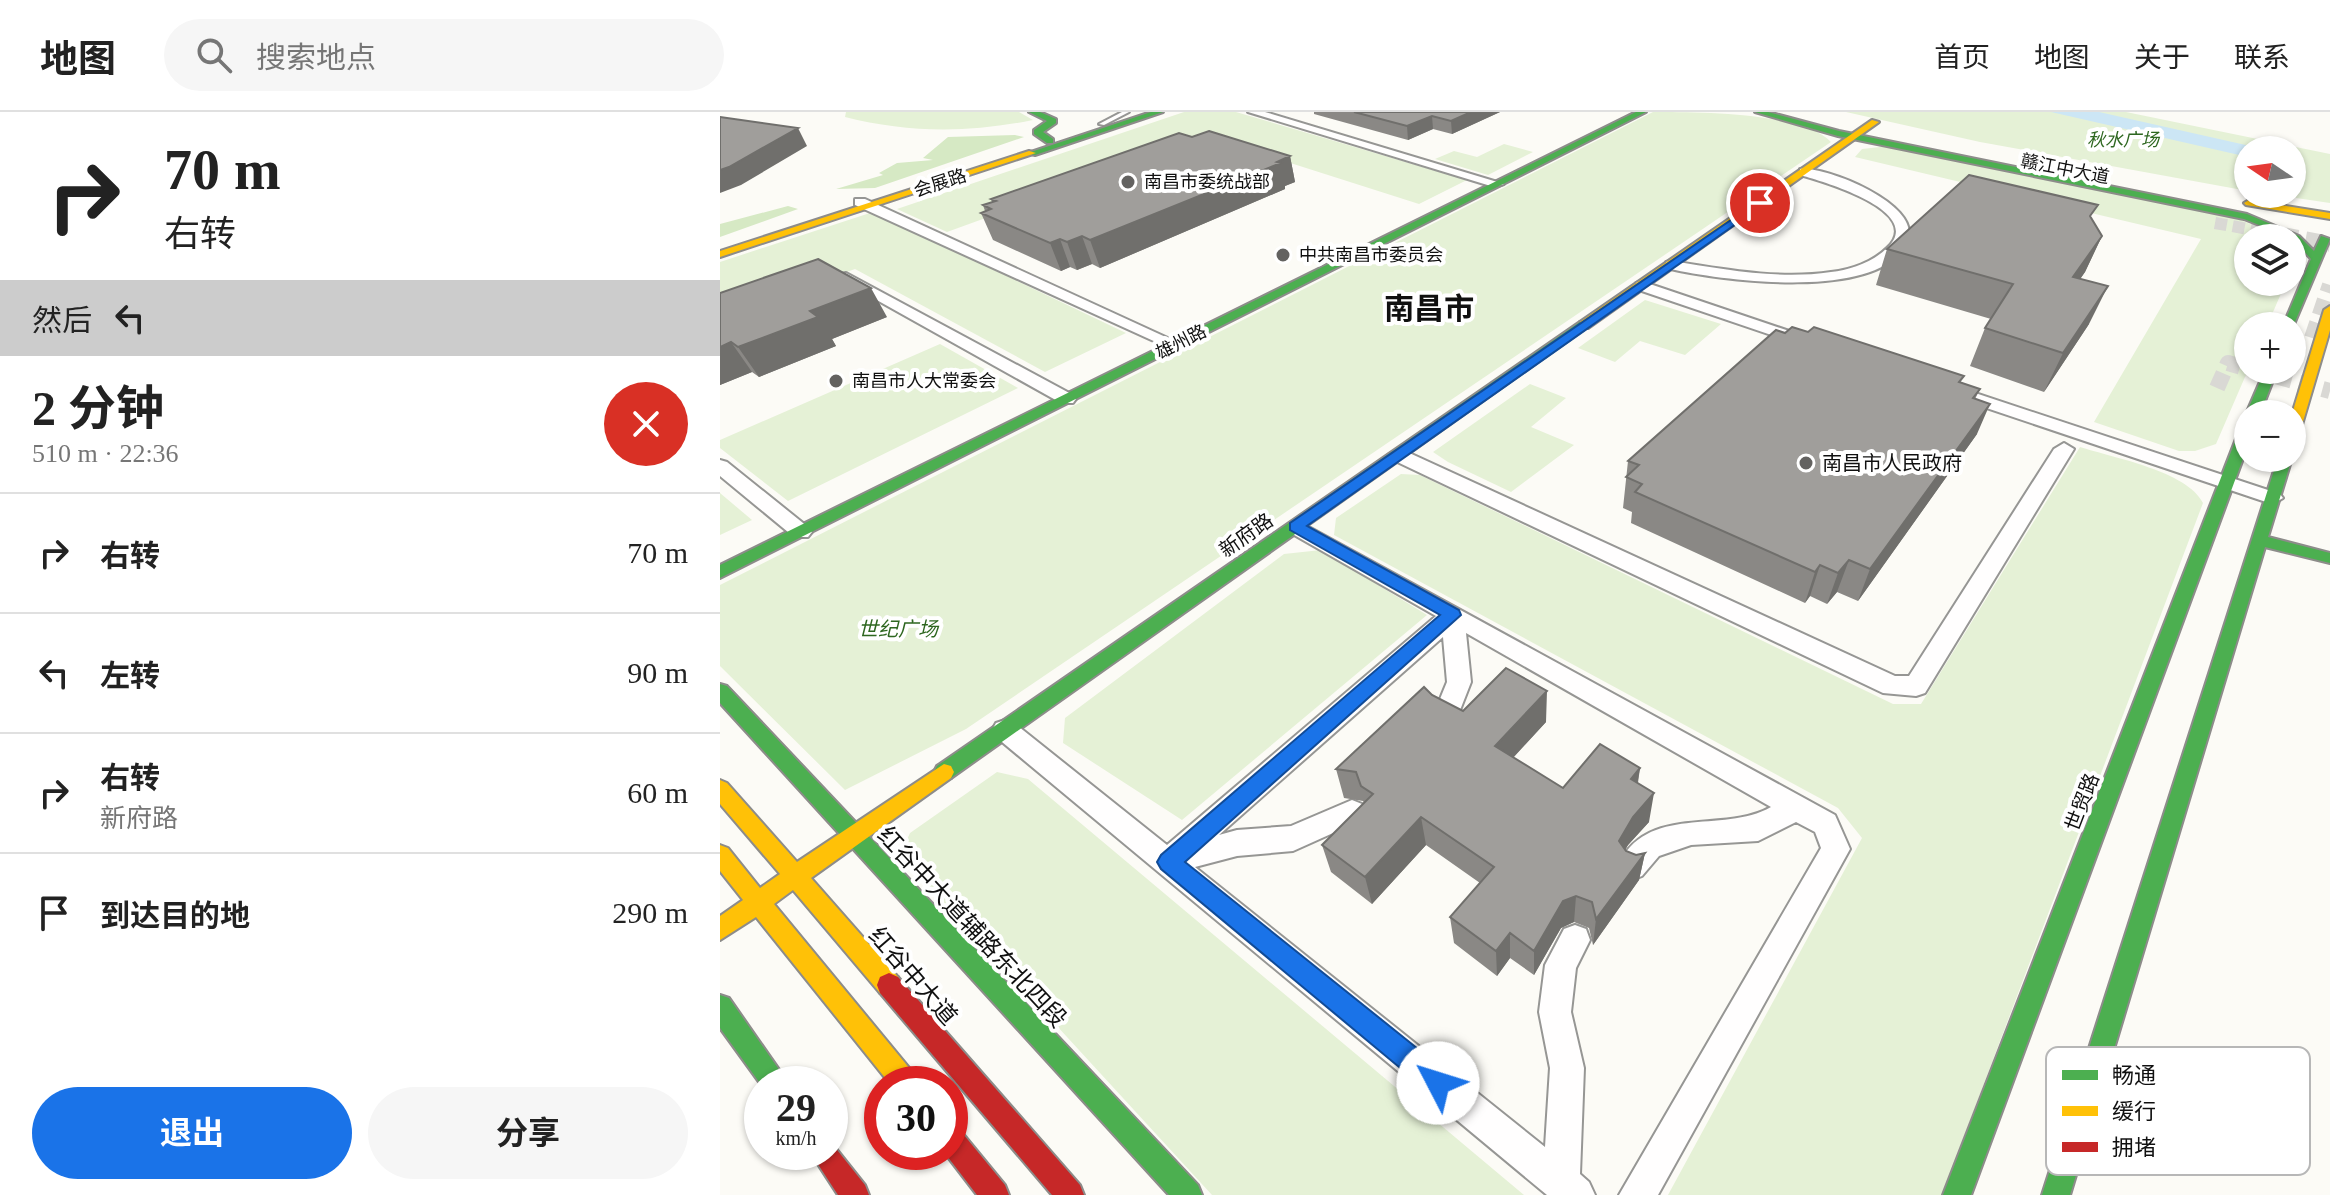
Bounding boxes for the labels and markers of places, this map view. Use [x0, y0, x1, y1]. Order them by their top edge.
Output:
pin [1726, 169, 1794, 237]
place label: 南昌市委统战部 [1144, 172, 1270, 192]
marker: 南昌市委统战部 [1119, 173, 1137, 191]
place label: 中共南昌市委员会 [1299, 245, 1443, 265]
marker: 中共南昌市委员会 [1274, 246, 1292, 264]
place label: 南昌市人大常委会 [852, 371, 996, 391]
marker: 南昌市人大常委会 [827, 372, 845, 390]
place label: 南昌市人民政府 [1822, 452, 1962, 474]
marker: 南昌市人民政府 [1797, 454, 1815, 472]

